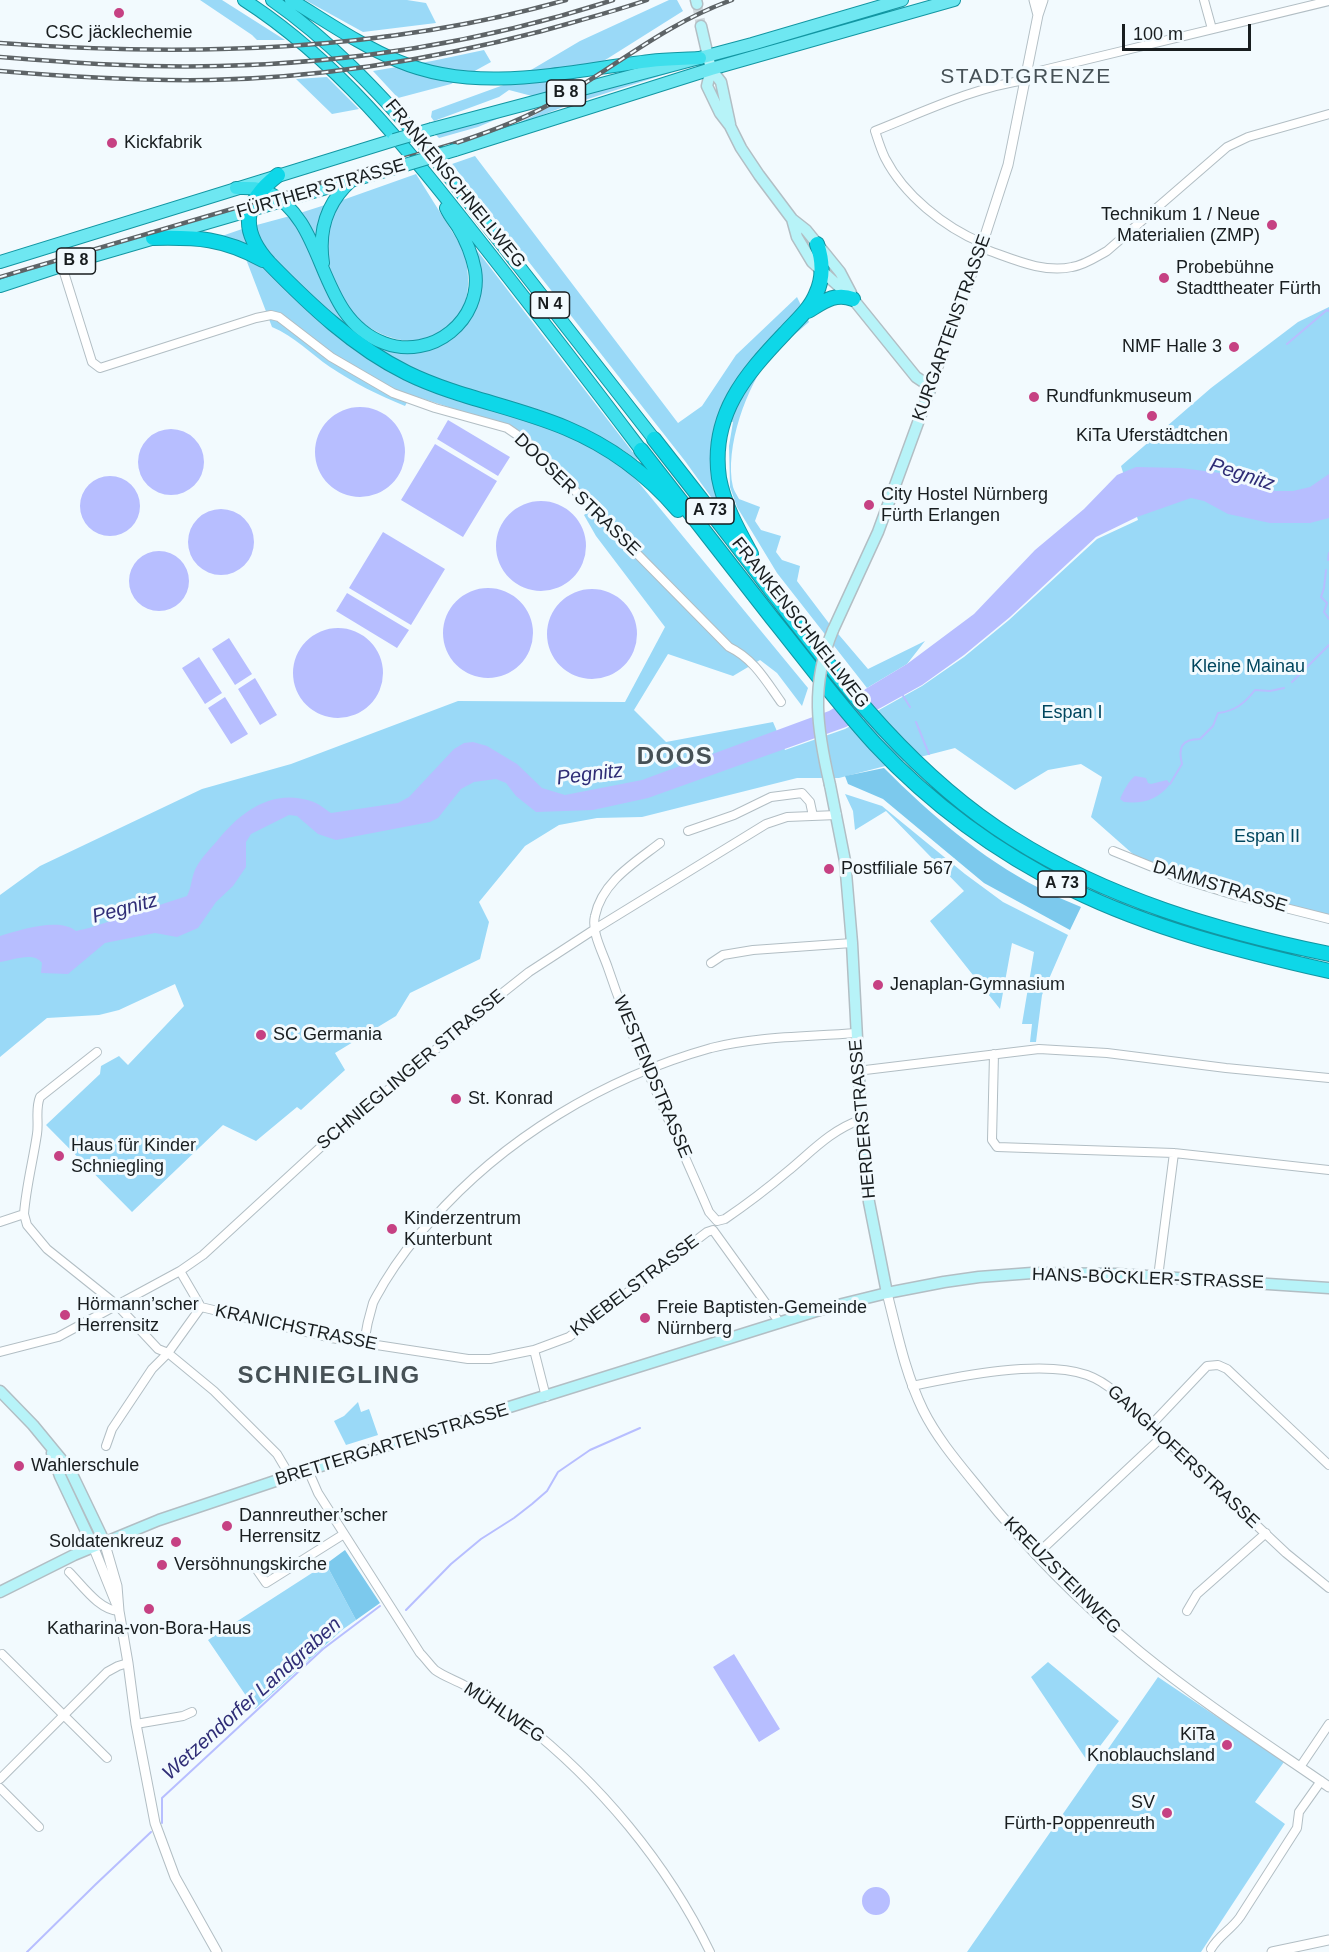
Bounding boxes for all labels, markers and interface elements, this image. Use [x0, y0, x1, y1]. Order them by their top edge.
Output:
marker: CSC jäcklechemie [112, 6, 126, 20]
scale bar [1125, 12, 1254, 50]
place label: CSC jäcklechemie [45, 22, 193, 44]
text: 100 m [1133, 24, 1183, 44]
district label: STADTGRENZE [940, 64, 1112, 90]
road number: B 8 [546, 80, 586, 106]
street label: FRANKENSCHNELLWEG [380, 95, 530, 273]
place label: Kickfabrik [124, 132, 202, 154]
marker: Kickfabrik [105, 136, 119, 150]
street label: FÜRTHER STRASSE [234, 155, 408, 223]
place label: Technikum 1 / Neue Materialien (ZMP) [1101, 204, 1260, 246]
marker: Technikum 1 / Neue Materialien (ZMP) [1265, 218, 1279, 232]
street label: KURGARTENSTRASSE [908, 232, 996, 424]
road number: B 8 [56, 248, 96, 274]
place label: Probebühne Stadttheater Fürth [1176, 257, 1321, 300]
marker: Probebühne Stadttheater Fürth [1157, 271, 1171, 285]
road number: N 4 [530, 292, 570, 318]
place label: NMF Halle 3 [1122, 336, 1222, 358]
marker: NMF Halle 3 [1227, 340, 1241, 354]
place label: Rundfunkmuseum [1046, 386, 1192, 408]
marker: Rundfunkmuseum [1027, 390, 1041, 404]
marker: KiTa Uferstädtchen [1145, 409, 1159, 423]
place label: KiTa Uferstädtchen [1076, 425, 1228, 447]
street label: DOOSER STRASSE [509, 429, 645, 561]
water label: Pegnitz [1207, 453, 1277, 497]
place label: City Hostel Nürnberg Fürth Erlangen [881, 484, 1048, 526]
road number: A 73 [686, 498, 734, 524]
marker: City Hostel Nürnberg Fürth Erlangen [862, 498, 876, 512]
street label: FRANKENSCHNELLWEG [727, 533, 873, 713]
park label: Kleine Mainau [1191, 656, 1305, 678]
park label: Espan I [1041, 702, 1103, 724]
district label: DOOS [637, 743, 713, 771]
water label: Pegnitz [555, 759, 625, 791]
park label: Espan II [1234, 826, 1300, 848]
street label: DAMMSTRASSE [1150, 856, 1290, 918]
place label: Postfiliale 567 [841, 858, 953, 880]
marker: Postfiliale 567 [822, 862, 836, 876]
road number: A 73 [1038, 871, 1086, 897]
water label: Pegnitz [90, 889, 160, 929]
place label: Jenaplan-Gymnasium [890, 974, 1065, 996]
marker: Jenaplan-Gymnasium [871, 978, 885, 992]
street label: SCHNIEGLINGER STRASSE [313, 985, 509, 1155]
street label: WESTENDSTRASSE [608, 993, 696, 1161]
place label: SC Germania [273, 1024, 382, 1046]
marker: SC Germania [254, 1028, 268, 1042]
street label: HERDERSTRASSE [845, 1038, 881, 1200]
place label: St. Konrad [468, 1088, 553, 1110]
marker: St. Konrad [449, 1092, 463, 1106]
place label: Haus für Kinder Schniegling [71, 1135, 196, 1178]
marker: Haus für Kinder Schniegling [52, 1149, 66, 1163]
place label: Kinderzentrum Kunterbunt [404, 1208, 521, 1250]
marker: Kinderzentrum Kunterbunt [385, 1222, 399, 1236]
street label: KNEBELSTRASSE [567, 1231, 703, 1341]
street label: HANS-BÖCKLER-STRASSE [1032, 1264, 1264, 1294]
place label: Hörmann’scher Herrensitz [77, 1294, 199, 1336]
place label: Freie Baptisten-Gemeinde Nürnberg [657, 1297, 867, 1340]
street label: KRANICHSTRASSE [213, 1300, 379, 1356]
marker: Hörmann’scher Herrensitz [58, 1308, 72, 1322]
marker: Freie Baptisten-Gemeinde Nürnberg [638, 1311, 652, 1325]
district label: SCHNIEGLING [237, 1362, 421, 1390]
street label: GANGHOFERSTRASSE [1102, 1381, 1264, 1533]
street label: BRETTERGARTENSTRASSE [273, 1399, 511, 1491]
place label: Wahlerschule [31, 1455, 139, 1477]
marker: Wahlerschule [12, 1459, 26, 1473]
place label: Dannreuther’scher Herrensitz [239, 1505, 387, 1547]
street label: KREUZSTEINWEG [999, 1513, 1125, 1639]
marker: Dannreuther’scher Herrensitz [220, 1519, 234, 1533]
place label: Soldatenkreuz [49, 1531, 164, 1553]
marker: Soldatenkreuz [169, 1535, 183, 1549]
place label: Versöhnungskirche [174, 1554, 327, 1576]
marker: Versöhnungskirche [155, 1558, 169, 1572]
marker: Katharina-von-Bora-Haus [142, 1602, 156, 1616]
water label: Wetzendorfer Landgraben [158, 1612, 346, 1786]
place label: Katharina-von-Bora-Haus [47, 1618, 251, 1640]
street label: MÜHLWEG [460, 1678, 548, 1748]
place label: KiTa Knoblauchsland [1087, 1724, 1215, 1766]
marker: KiTa Knoblauchsland [1220, 1738, 1234, 1752]
place label: SV Fürth-Poppenreuth [1004, 1792, 1155, 1834]
marker: SV Fürth-Poppenreuth [1160, 1806, 1174, 1820]

